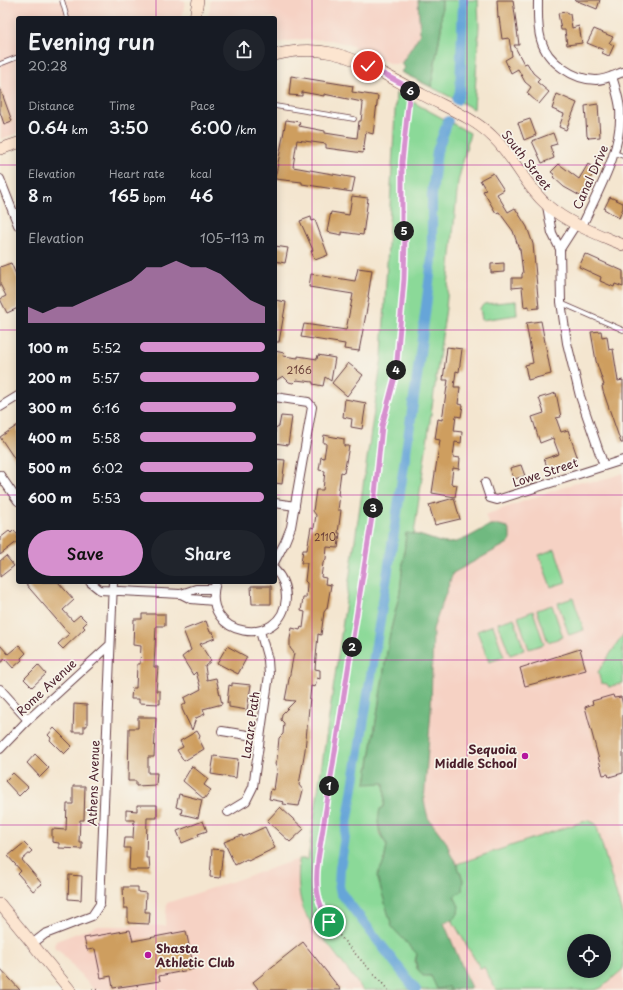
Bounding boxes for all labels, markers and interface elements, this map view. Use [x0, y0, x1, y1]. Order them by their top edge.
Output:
text: Evening run [28, 24, 155, 57]
button: share [223, 29, 265, 71]
pin [351, 49, 385, 83]
icon: check [357, 55, 379, 77]
text: 20:28 [28, 56, 68, 75]
pin: 6 [400, 81, 420, 101]
text: 6 [406, 82, 414, 99]
text: Distance [28, 97, 74, 114]
text: Time [109, 97, 135, 114]
text: Pace [190, 97, 215, 114]
text: 0.64 [28, 114, 68, 140]
text: 3:50 [109, 114, 148, 140]
text: 6:00 [190, 114, 232, 140]
text: km [68, 121, 88, 138]
text: /km [232, 121, 257, 138]
street label: South Street [498, 126, 556, 194]
street label: Canal Drive [568, 142, 612, 212]
text: Elevation [28, 165, 75, 182]
text: Heart rate [109, 165, 165, 182]
text: kcal [190, 165, 212, 182]
text: 8 [28, 182, 39, 208]
text: 165 [109, 182, 140, 208]
text: 46 [190, 182, 214, 208]
text: m [39, 189, 52, 206]
text: bpm [140, 189, 166, 206]
pin: 5 [394, 221, 414, 241]
text: 5 [400, 222, 408, 239]
text: Elevation [28, 228, 84, 247]
text: 105–113 m [200, 228, 265, 247]
text: 100 m [28, 338, 69, 357]
text: 5:52 [92, 338, 121, 357]
pin: 4 [386, 360, 406, 380]
text: 4 [392, 361, 400, 378]
house number: 2166 [286, 362, 312, 377]
text: 200 m [28, 368, 72, 387]
text: 5:57 [92, 368, 120, 387]
text: 300 m [28, 398, 72, 417]
text: 6:16 [92, 398, 120, 417]
text: 400 m [28, 428, 72, 447]
text: 5:58 [92, 428, 121, 447]
street label: Lowe Street [510, 453, 580, 491]
text: 500 m [28, 458, 71, 477]
text: 6:02 [92, 458, 123, 477]
text: 600 m [28, 488, 72, 507]
text: 5:53 [92, 488, 121, 507]
pin: 3 [363, 498, 383, 518]
text: 3 [369, 499, 377, 516]
house number: 2110 [314, 529, 336, 544]
button: Save [28, 530, 143, 576]
button: Share [151, 530, 265, 576]
pin: 2 [342, 637, 362, 657]
text: 2 [348, 638, 356, 655]
street label: Rome Avenue [12, 654, 80, 720]
street label: Lazare Path [236, 690, 264, 760]
street label: Athens Avenue [83, 739, 104, 826]
place label: Sequoia Middle School [435, 740, 518, 772]
marker: Sequoia Middle School [520, 751, 530, 761]
pin: 1 [319, 776, 339, 796]
text: 1 [326, 777, 332, 794]
pin [312, 905, 346, 939]
icon: arrive [318, 911, 340, 933]
map controls [567, 934, 611, 978]
button: locate [567, 934, 611, 978]
place label: Shasta Athletic Club [155, 939, 235, 971]
marker: Shasta Athletic Club [143, 950, 153, 960]

